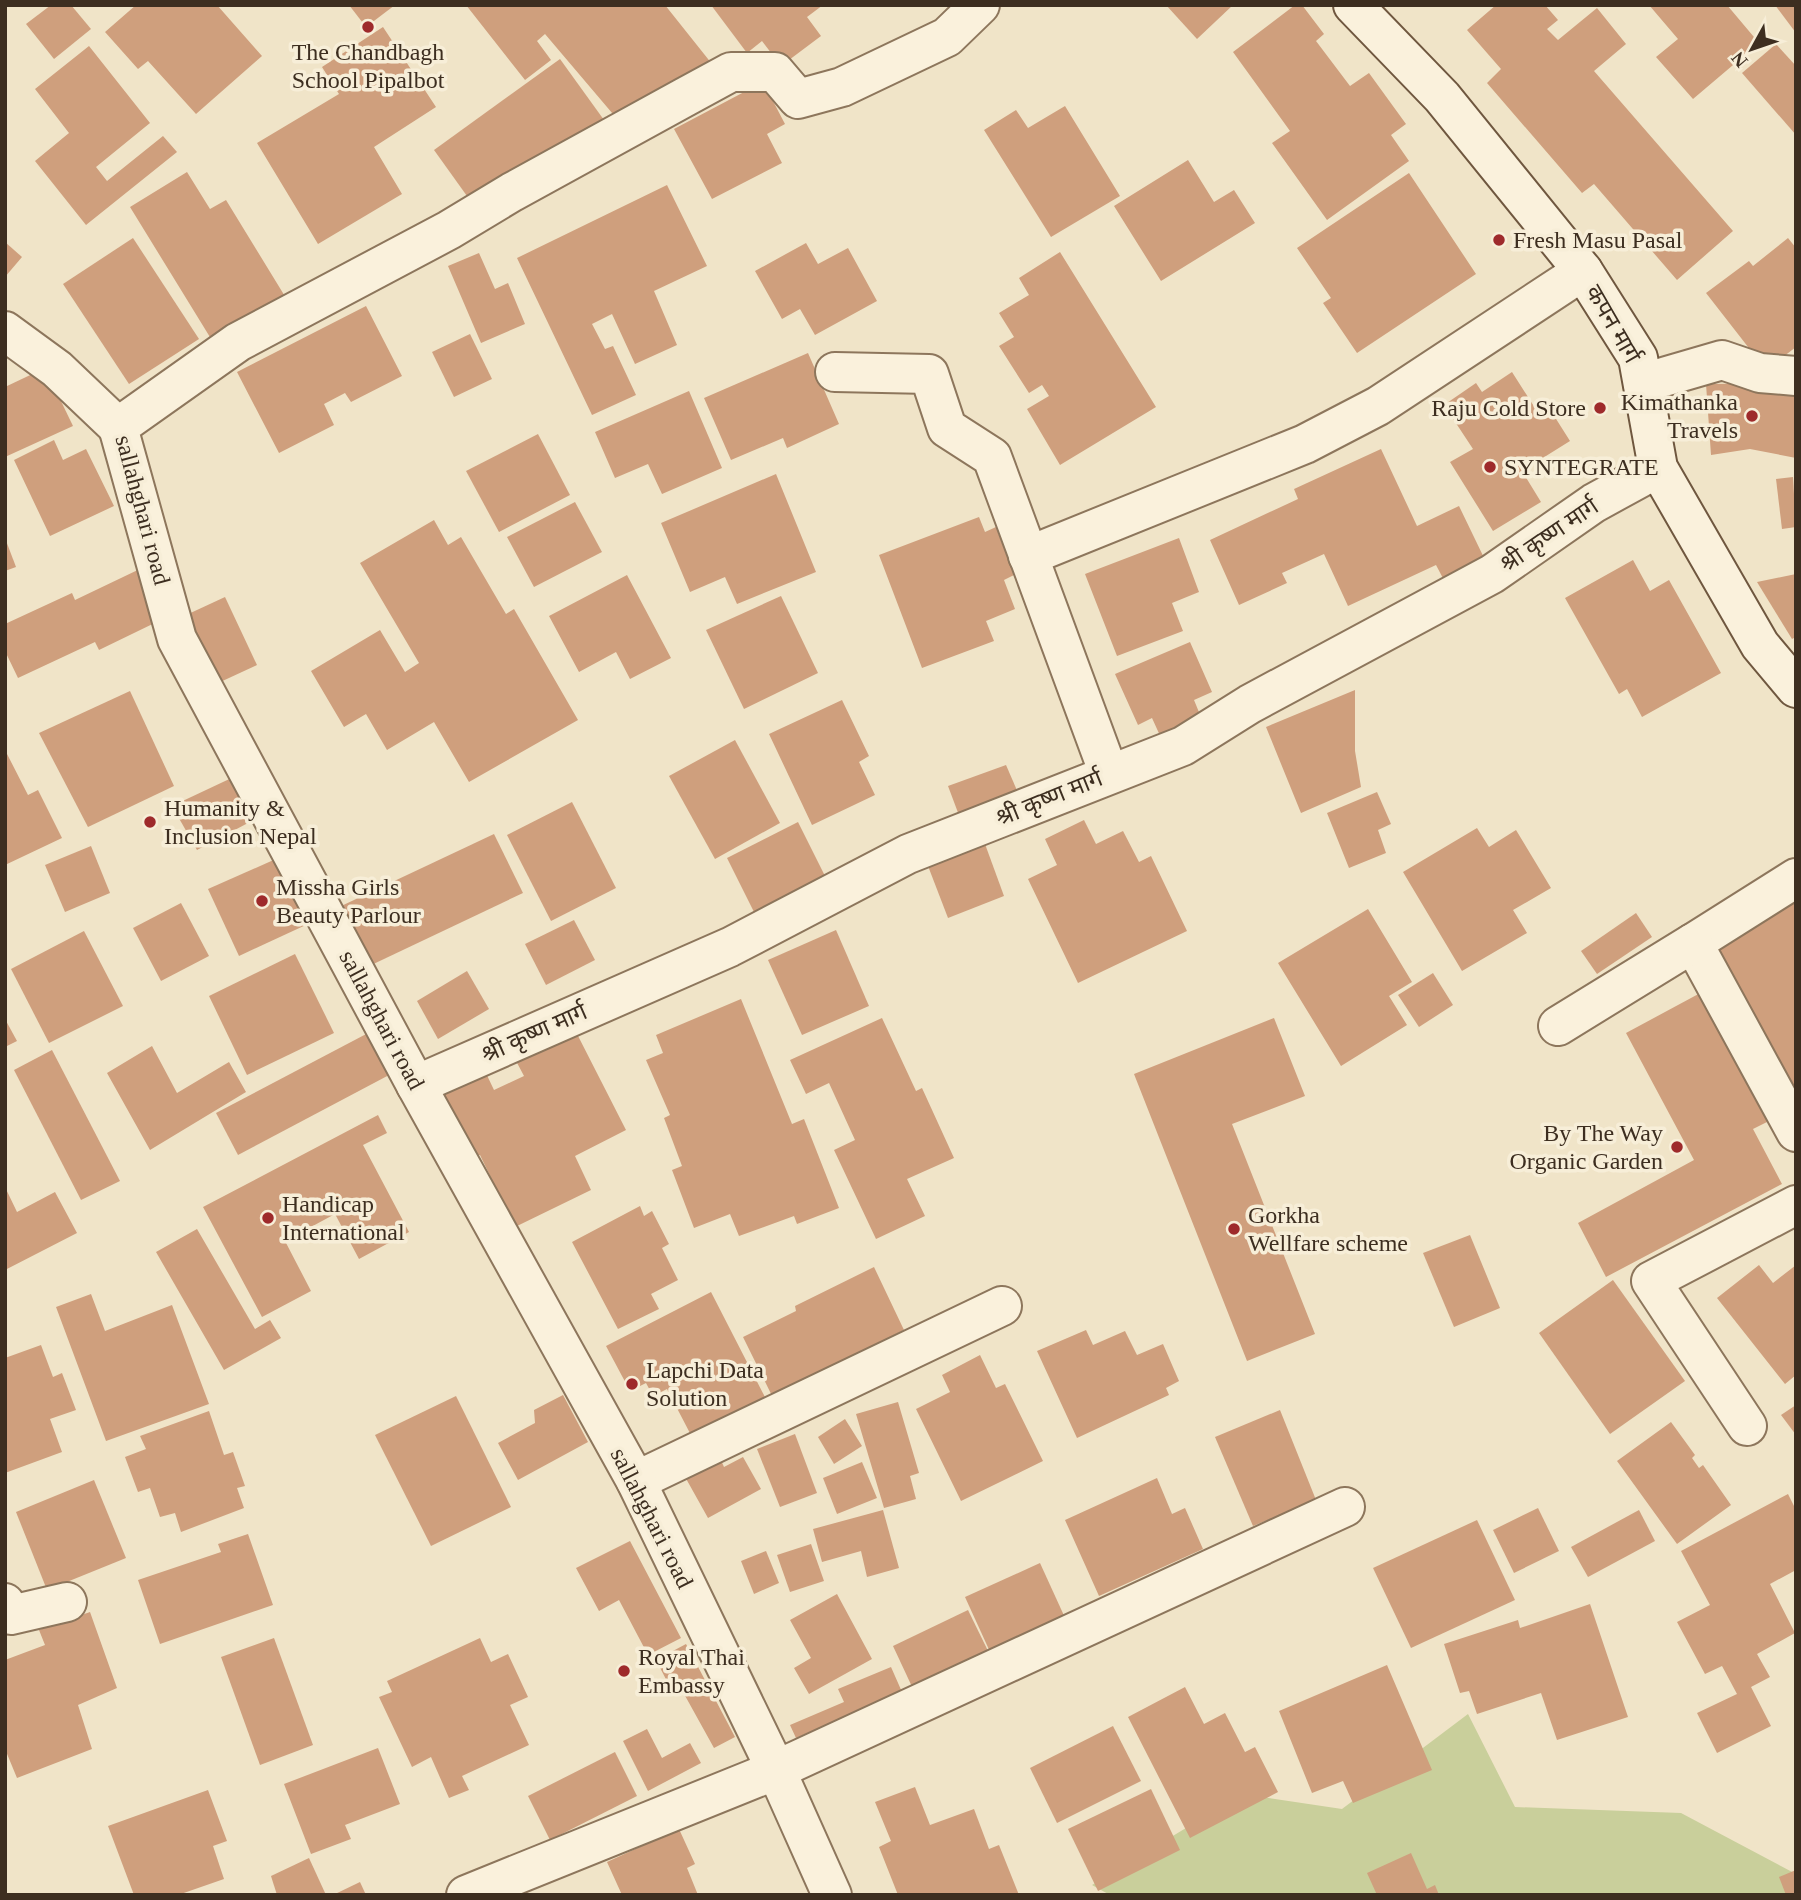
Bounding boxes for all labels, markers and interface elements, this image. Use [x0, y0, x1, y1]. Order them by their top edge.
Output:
north arrow [1717, 14, 1787, 84]
marker: The Chandbagh School Pipalbot [360, 19, 376, 35]
place label: The Chandbagh School Pipalbot [292, 39, 445, 93]
text: N [1727, 47, 1752, 72]
place label: Fresh Masu Pasal [1513, 227, 1683, 253]
marker: Fresh Masu Pasal [1491, 232, 1507, 248]
street label: कपन मार्ग [1580, 280, 1647, 368]
place label: Kimathanka Travels [1621, 389, 1738, 443]
place label: Raju Cold Store [1431, 395, 1586, 421]
marker: Raju Cold Store [1592, 400, 1608, 416]
marker: Kimathanka Travels [1744, 408, 1760, 424]
street label: sallahghari road [111, 432, 175, 588]
place label: SYNTEGRATE [1504, 454, 1659, 480]
marker: SYNTEGRATE [1482, 459, 1498, 475]
street label: श्री कृष्ण मार्ग [1494, 491, 1605, 579]
street label: श्री कृष्ण मार्ग [991, 764, 1108, 833]
place label: Humanity & Inclusion Nepal [164, 795, 317, 849]
marker: Humanity & Inclusion Nepal [142, 814, 158, 830]
place label: Missha Girls Beauty Parlour [276, 874, 421, 928]
marker: Missha Girls Beauty Parlour [254, 893, 270, 909]
street label: sallahghari road [334, 946, 430, 1094]
street label: श्री कृष्ण मार्ग [477, 997, 593, 1070]
place label: By The Way Organic Garden [1510, 1120, 1663, 1174]
marker: By The Way Organic Garden [1669, 1139, 1685, 1155]
place label: Handicap International [282, 1191, 405, 1245]
place label: Gorkha Wellfare scheme [1248, 1202, 1408, 1256]
marker: Handicap International [260, 1210, 276, 1226]
marker: Gorkha Wellfare scheme [1226, 1221, 1242, 1237]
place label: Lapchi Data Solution [646, 1357, 764, 1411]
marker: Lapchi Data Solution [624, 1376, 640, 1392]
street label: sallahghari road [605, 1444, 699, 1592]
place label: Royal Thai Embassy [638, 1644, 745, 1698]
marker: Royal Thai Embassy [616, 1663, 632, 1679]

